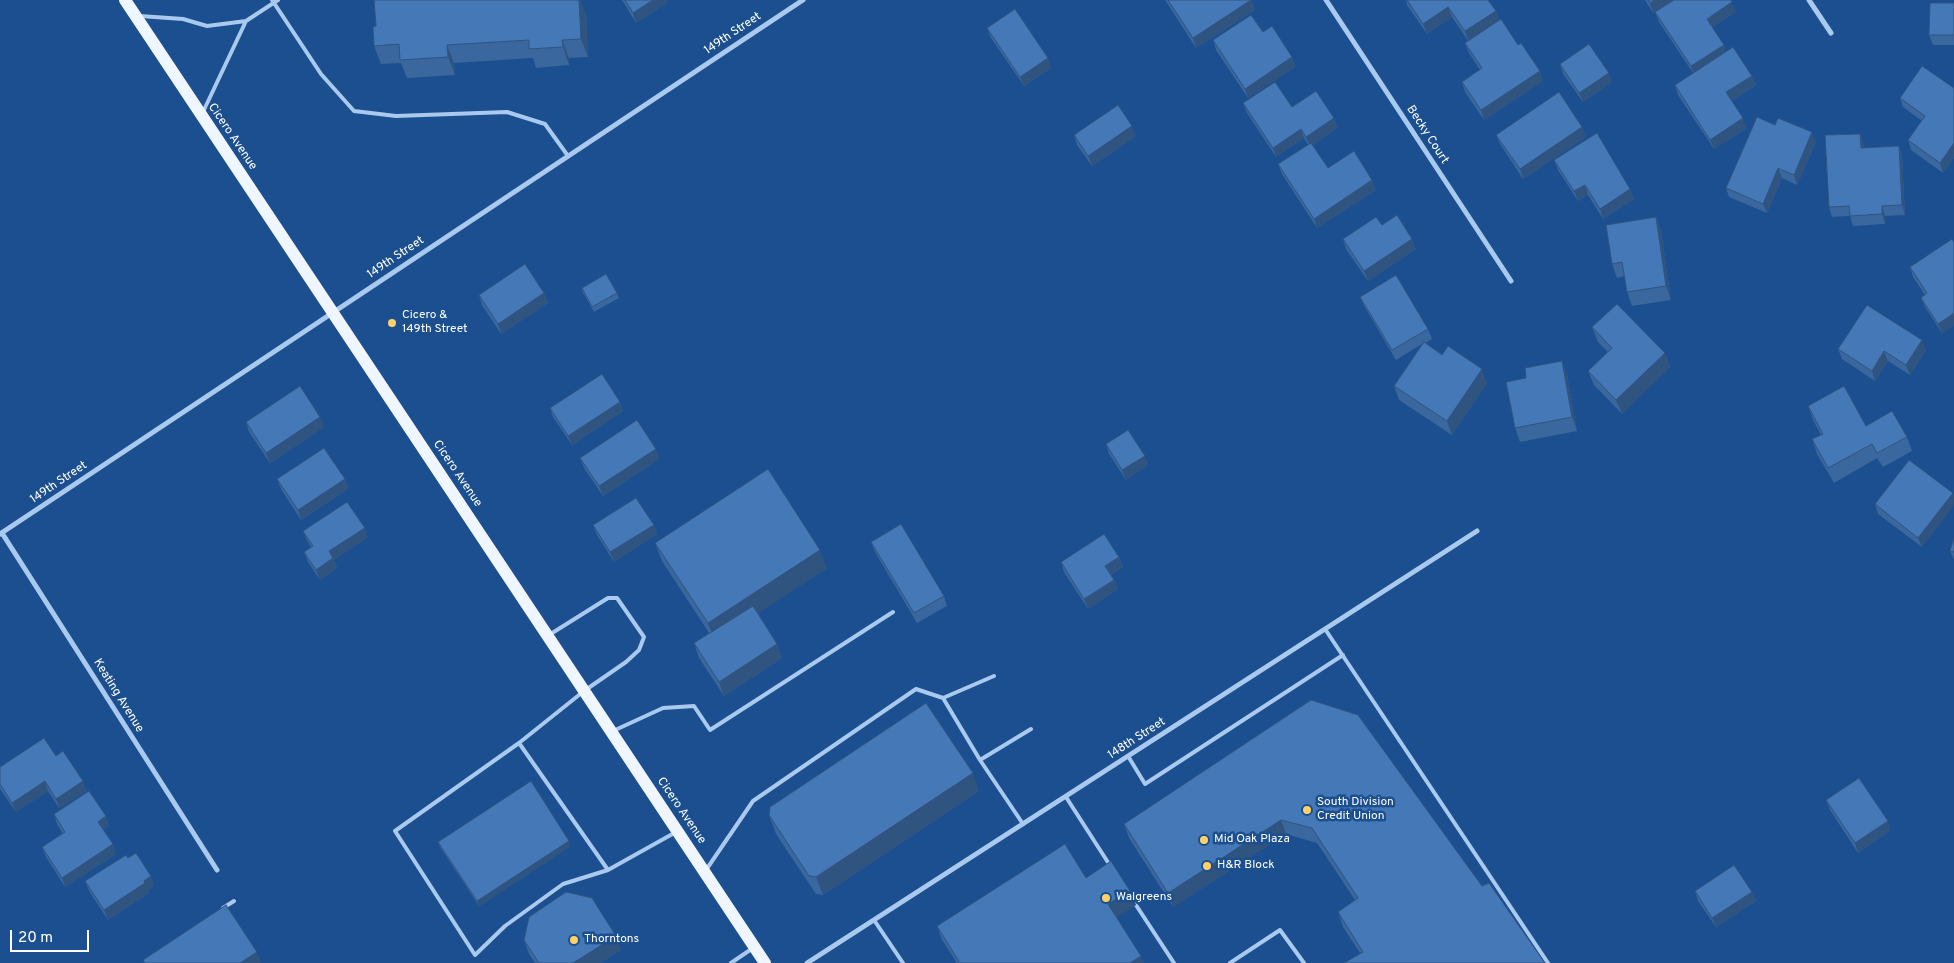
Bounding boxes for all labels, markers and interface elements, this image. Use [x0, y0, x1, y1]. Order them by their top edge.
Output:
street label: 149th Street [702, 10, 764, 58]
street label: Cicero Avenue [204, 101, 260, 173]
street label: Becky Court [1403, 103, 1451, 167]
street label: 149th Street [365, 234, 427, 282]
place label: Cicero & 149th Street [402, 309, 468, 337]
marker: Cicero & 149th Street [386, 317, 398, 329]
street label: Cicero Avenue [429, 438, 485, 510]
street label: 149th Street [28, 459, 90, 507]
street label: Keating Avenue [90, 657, 146, 735]
street label: 148th Street [1106, 715, 1168, 763]
street label: Cicero Avenue [653, 775, 709, 847]
place label: South Division Credit Union [1317, 796, 1394, 824]
marker: South Division Credit Union [1301, 804, 1313, 816]
place label: Mid Oak Plaza [1214, 833, 1290, 847]
marker: Mid Oak Plaza [1198, 834, 1210, 846]
place label: H&R Block [1217, 859, 1275, 873]
marker: H&R Block [1201, 860, 1213, 872]
place label: Walgreens [1116, 891, 1172, 905]
marker: Walgreens [1100, 892, 1112, 904]
scale bar [12, 920, 91, 952]
text: 20 m [18, 929, 53, 948]
place label: Thorntons [584, 933, 639, 947]
marker: Thorntons [568, 934, 580, 946]

